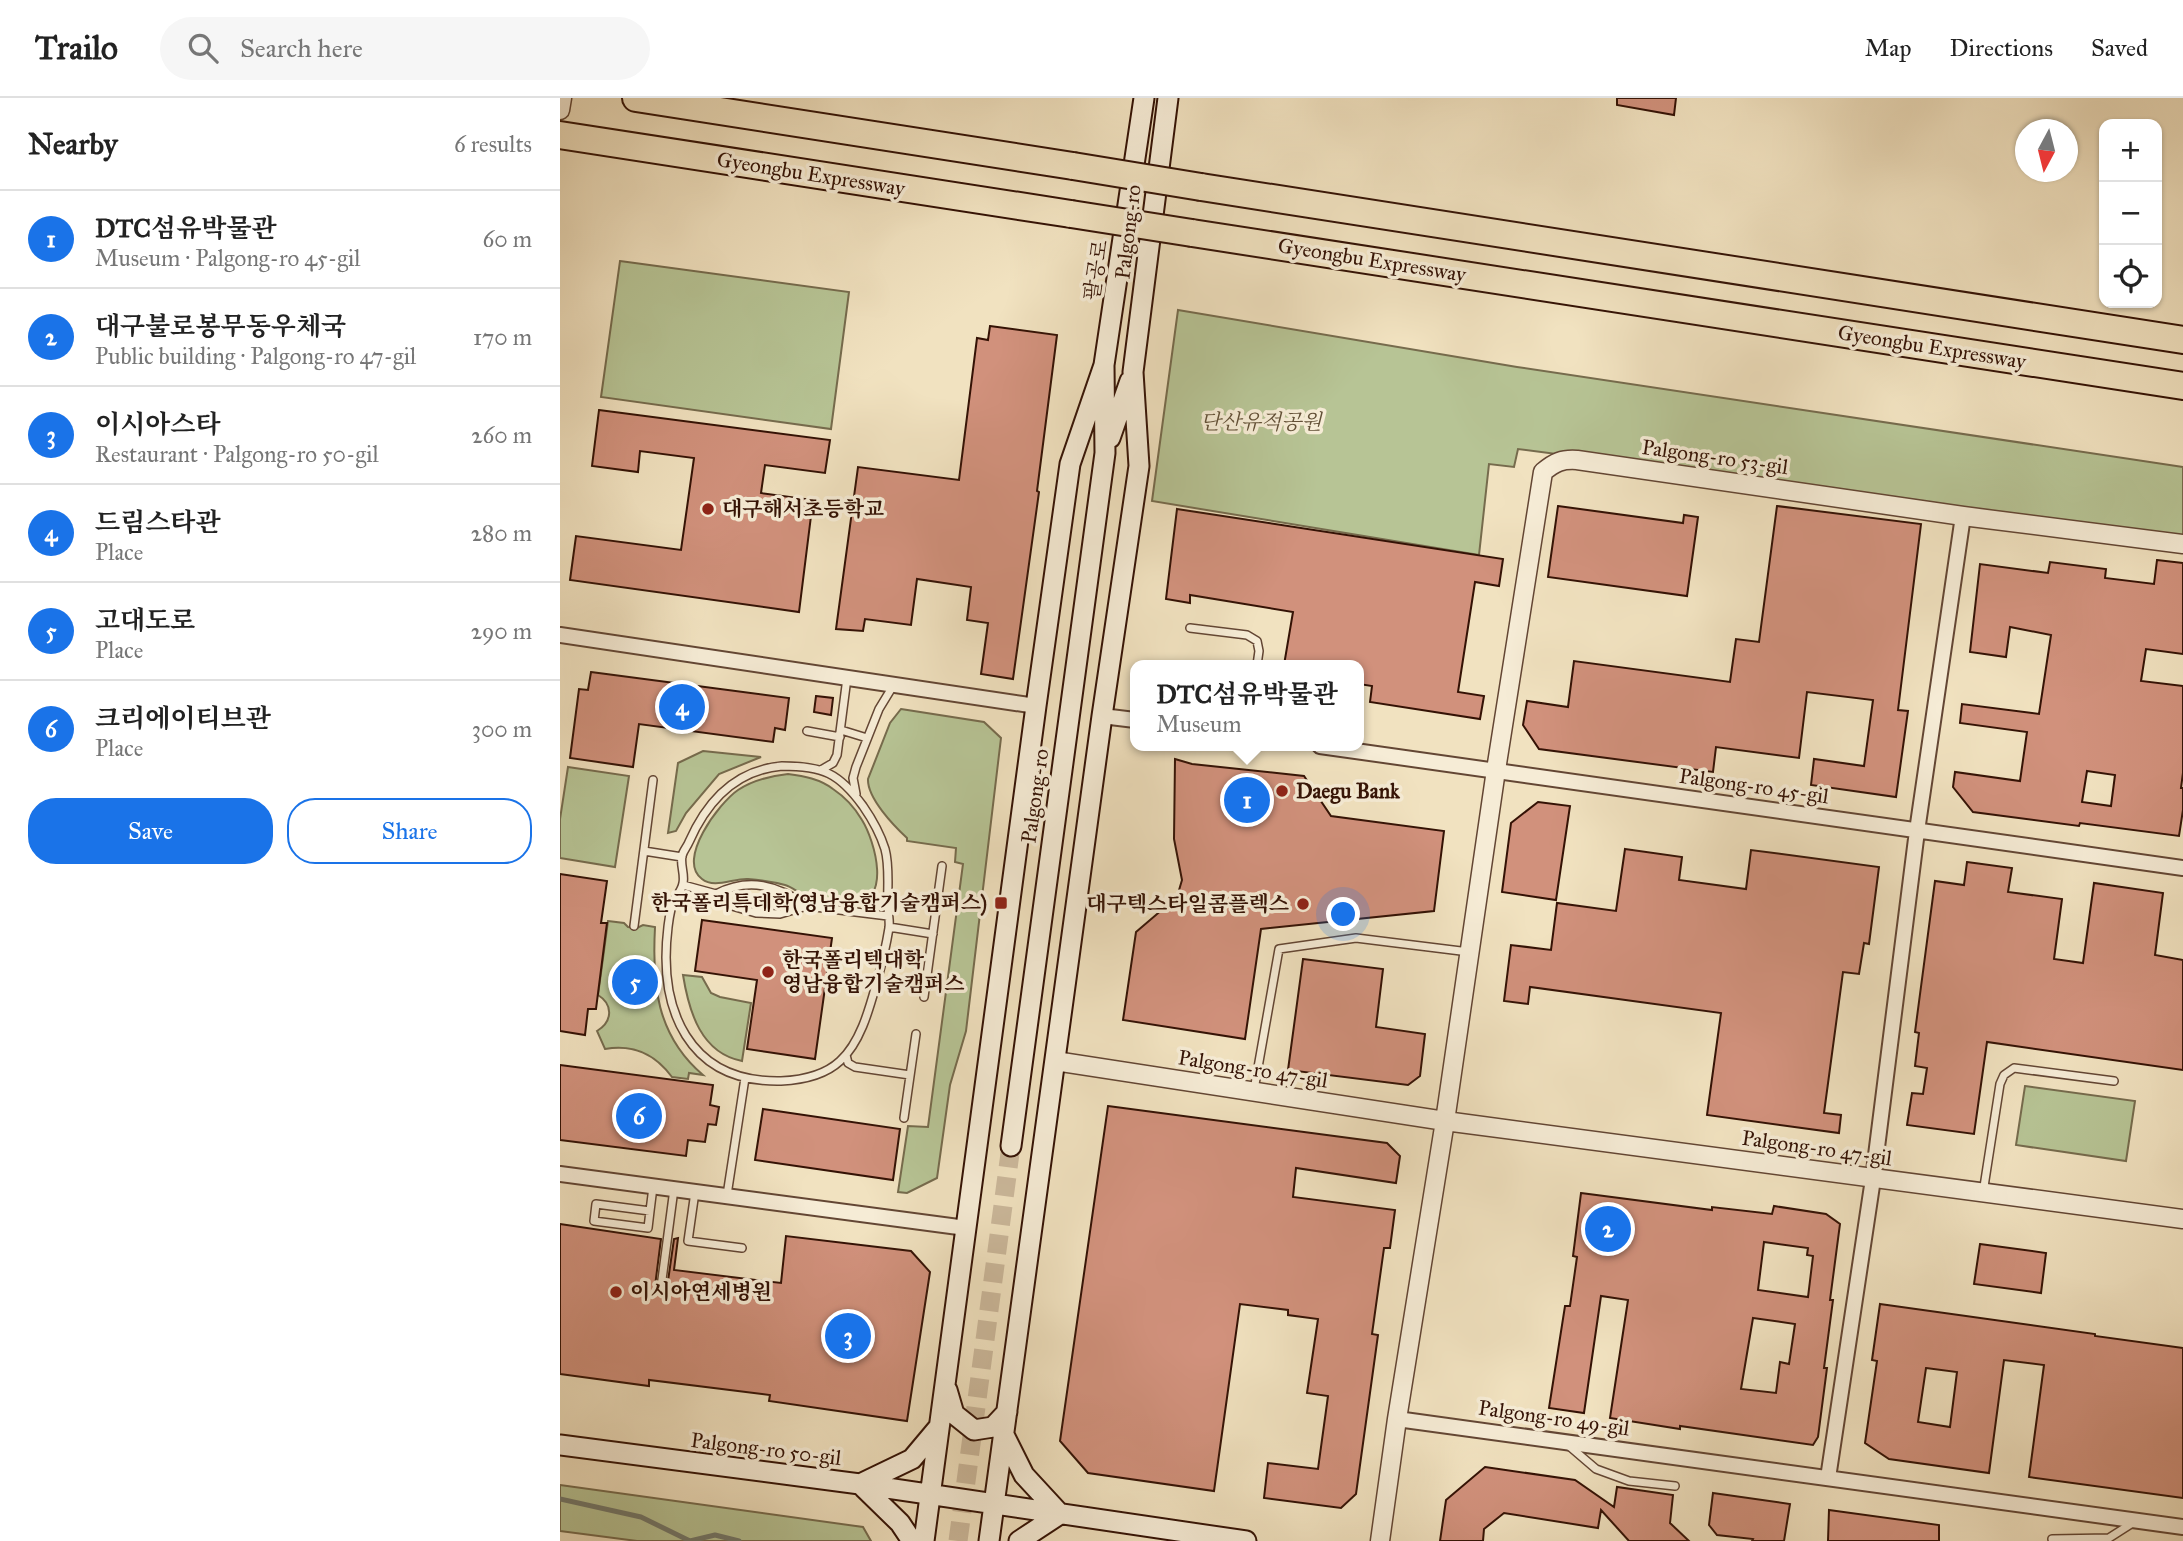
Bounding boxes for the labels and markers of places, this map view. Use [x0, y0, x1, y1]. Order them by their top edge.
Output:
place label: 대구해서초등학교 [722, 496, 884, 522]
marker: 대구해서초등학교 [700, 501, 716, 517]
pin: 4 [659, 681, 705, 733]
pin: 1 [1224, 774, 1270, 826]
place label: Daegu Bank [1296, 778, 1401, 804]
marker: Daegu Bank [1274, 783, 1290, 799]
place label: 한국폴리특데학(영남융합기술캠퍼스) [651, 890, 987, 916]
place label: 대구텍스타일콤플렉스 [1086, 891, 1289, 917]
marker: 한국폴리특데학(영남융합기술캠퍼스) [993, 895, 1009, 911]
marker: 대구텍스타일콤플렉스 [1295, 896, 1311, 912]
place label: 한국폴리텍대학 영남융합기술캠퍼스 [782, 947, 965, 997]
pin: 5 [612, 956, 658, 1008]
marker: 한국폴리텍대학 영남융합기술캠퍼스 [760, 964, 776, 980]
pin: 6 [616, 1090, 662, 1142]
pin: 2 [1585, 1203, 1631, 1255]
place label: 이시아연세병원 [630, 1279, 772, 1305]
marker: 이시아연세병원 [608, 1284, 624, 1300]
pin: 3 [825, 1310, 871, 1362]

